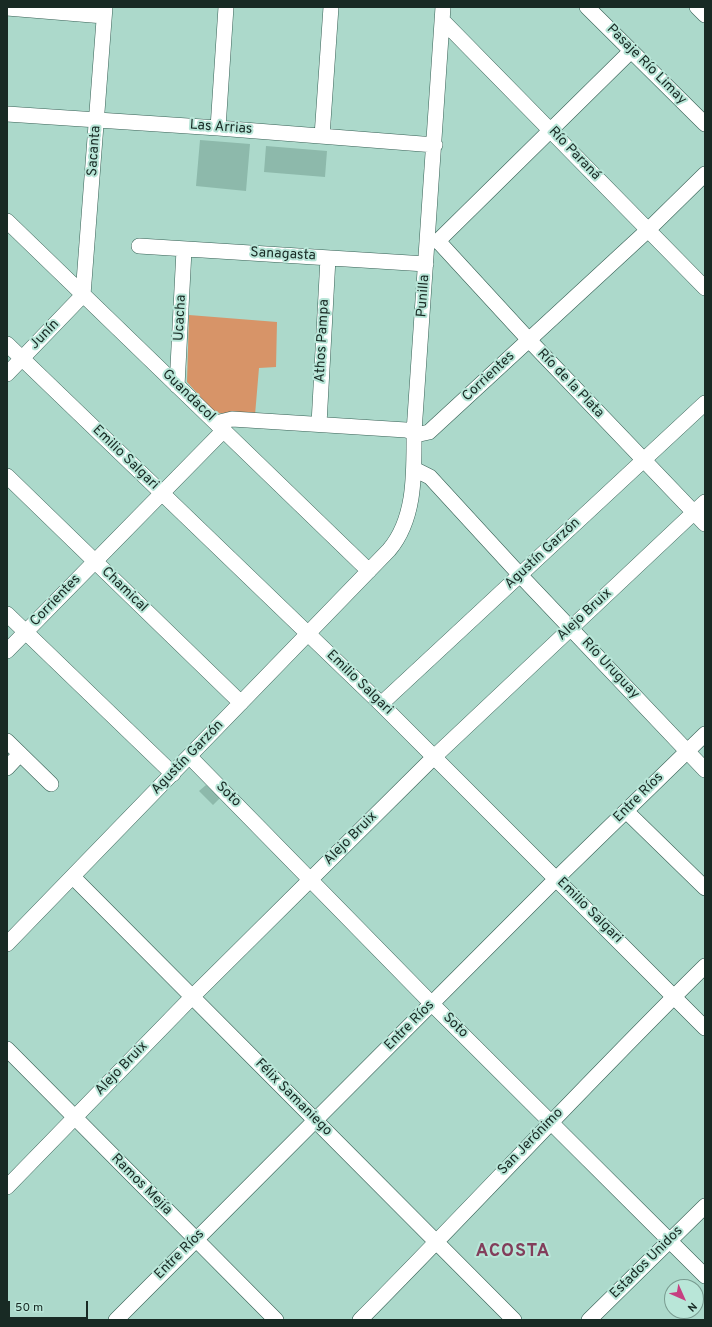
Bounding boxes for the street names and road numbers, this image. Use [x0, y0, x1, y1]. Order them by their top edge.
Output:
street label: Pasaje Río Limay [602, 21, 690, 109]
street label: Las Arrias [189, 117, 253, 139]
street label: Río Paraná [544, 124, 604, 184]
street label: Sacanta [85, 125, 105, 177]
street label: Sanagasta [250, 245, 316, 265]
street label: Punilla [414, 274, 434, 318]
street label: Ucacha [171, 294, 191, 342]
street label: Athos Pampa [312, 299, 334, 383]
street label: Junín [27, 317, 63, 353]
street label: Río de la Plata [533, 346, 607, 422]
street label: Corrientes [459, 348, 519, 406]
street label: Guandacol [158, 367, 218, 425]
street label: Emilio Salgari [88, 422, 162, 494]
street label: Agustín Garzón [502, 515, 584, 593]
street label: Chamical [97, 564, 151, 616]
street label: Corrientes [27, 572, 85, 630]
street label: Alejo Bruix [554, 585, 616, 645]
street label: Río Uruguay [577, 635, 643, 703]
street label: Emilio Salgari [322, 647, 396, 719]
street label: Agustín Garzón [148, 717, 228, 799]
street label: Entre Ríos [611, 770, 667, 826]
street label: Soto [212, 779, 244, 811]
street label: Alejo Bruix [321, 809, 381, 869]
street label: Emilio Salgari [553, 875, 625, 947]
street label: Entre Ríos [382, 998, 438, 1054]
street label: Soto [439, 1010, 471, 1042]
street label: Alejo Bruix [92, 1039, 152, 1099]
street label: Félix Samaniego [251, 1056, 335, 1140]
street label: San Jerónimo [495, 1105, 567, 1179]
street label: Ramos Mejía [107, 1151, 175, 1219]
street label: Estados Unidos [607, 1223, 687, 1303]
street label: Entre Ríos [152, 1227, 208, 1283]

